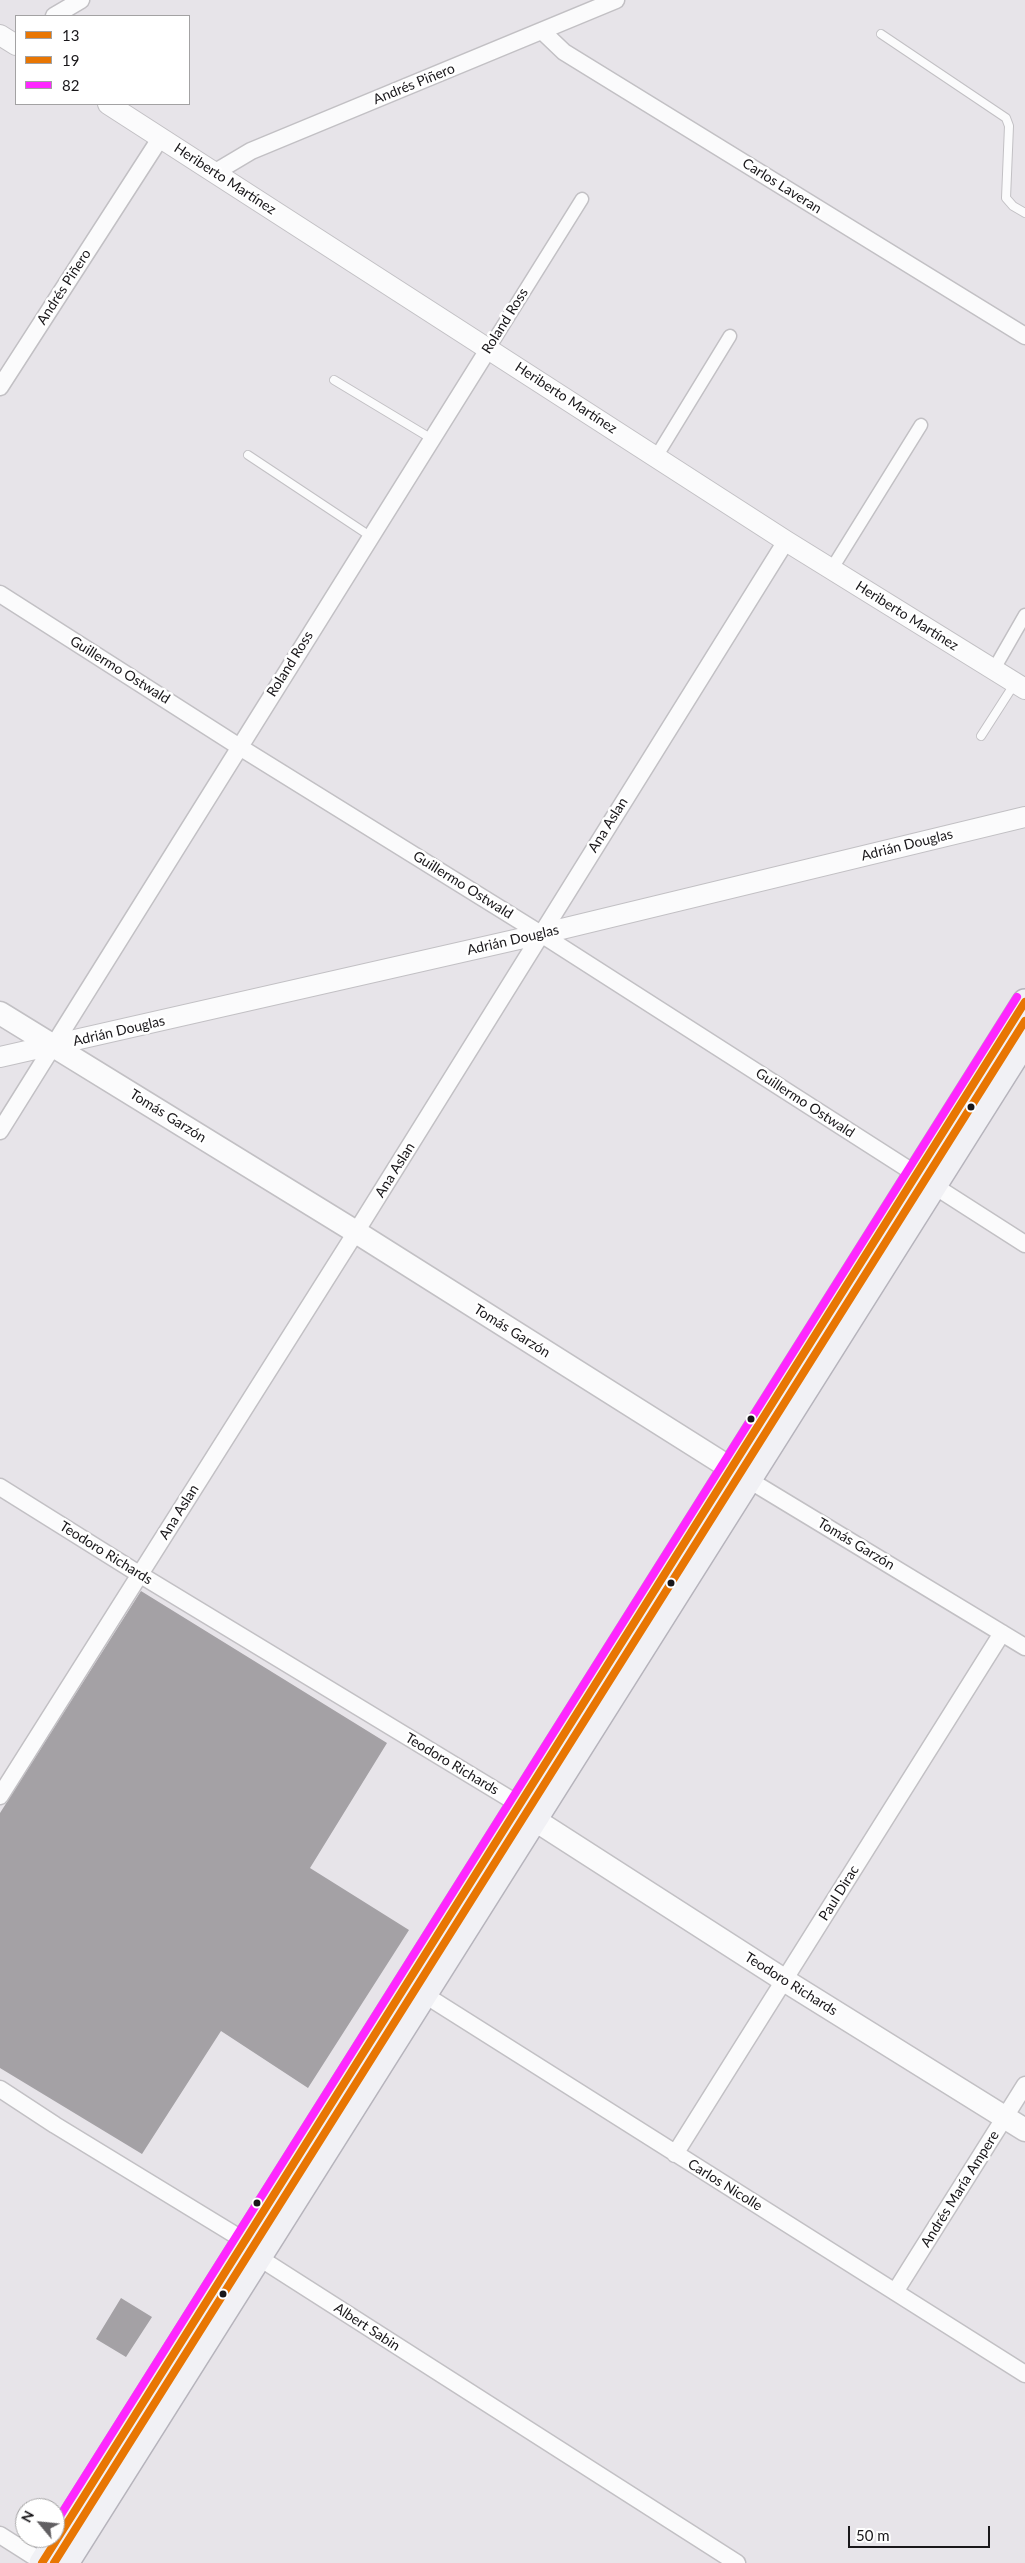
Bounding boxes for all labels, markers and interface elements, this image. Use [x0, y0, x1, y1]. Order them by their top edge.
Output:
legend [15, 15, 190, 105]
text: 13 [62, 26, 79, 44]
text: 19 [62, 51, 79, 69]
street label: Andrés Piñero [371, 60, 457, 108]
text: 82 [62, 76, 79, 94]
street label: Heriberto Martínez [171, 140, 279, 218]
street label: Carlos Laveran [739, 155, 825, 217]
street label: Andrés Piñero [33, 246, 95, 328]
street label: Roland Ross [478, 285, 532, 357]
street label: Heriberto Martínez [512, 359, 620, 437]
street label: Heriberto Martínez [852, 578, 962, 654]
street label: Roland Ross [263, 628, 317, 700]
street label: Guillermo Ostwald [67, 633, 173, 707]
street label: Ana Aslan [585, 795, 631, 855]
street label: Adrián Douglas [859, 825, 955, 865]
street label: Guillermo Ostwald [410, 848, 516, 922]
street label: Adrián Douglas [465, 921, 561, 959]
street label: Adrián Douglas [71, 1012, 167, 1050]
street label: Guillermo Ostwald [752, 1065, 858, 1141]
street label: Tomás Garzón [127, 1086, 209, 1146]
unlabelled marker [966, 1102, 976, 1112]
street label: Ana Aslan [372, 1140, 418, 1200]
street label: Tomás Garzón [471, 1301, 553, 1361]
unlabelled marker [746, 1414, 756, 1424]
street label: Ana Aslan [156, 1482, 202, 1542]
street label: Tomás Garzón [814, 1514, 898, 1574]
street label: Teodoro Richards [57, 1518, 155, 1588]
unlabelled marker [666, 1578, 676, 1588]
street label: Teodoro Richards [402, 1729, 502, 1799]
street label: Paul Dirac [815, 1862, 863, 1924]
street label: Teodoro Richards [742, 1949, 840, 2019]
street label: Andrés María Ampere [917, 2128, 1003, 2250]
street label: Carlos Nicolle [685, 2155, 765, 2215]
unlabelled marker [252, 2198, 262, 2208]
unlabelled marker [218, 2289, 228, 2299]
street label: Albert Sabin [331, 2299, 403, 2355]
north arrow [15, 2498, 65, 2548]
text: N [17, 2507, 37, 2525]
scale bar [850, 2516, 992, 2548]
text: 50 m [856, 2526, 890, 2544]

